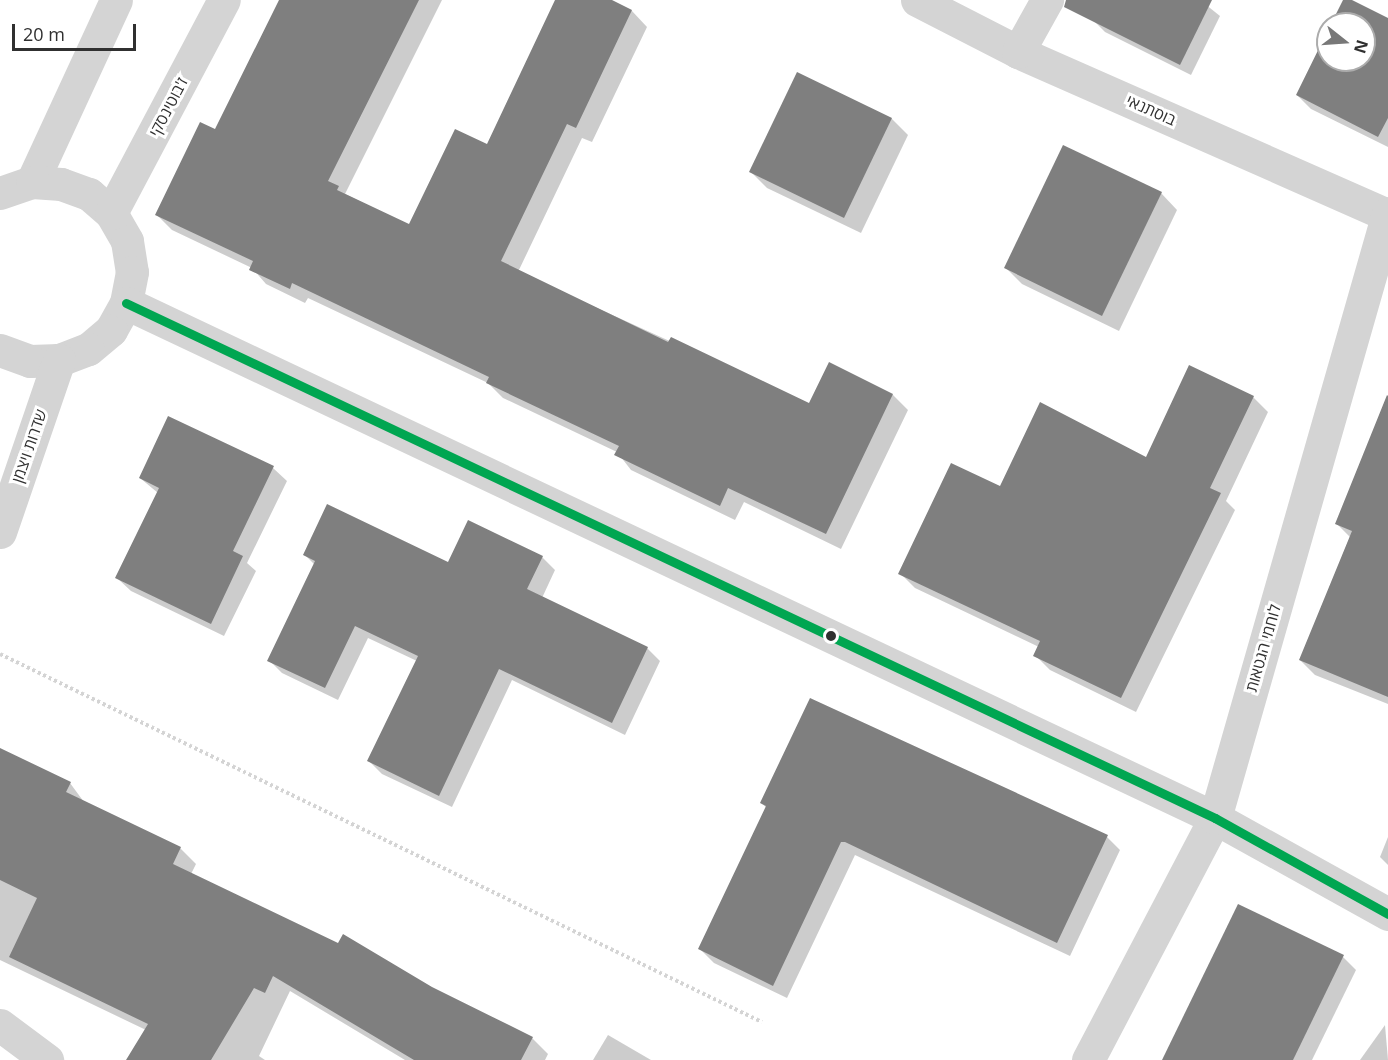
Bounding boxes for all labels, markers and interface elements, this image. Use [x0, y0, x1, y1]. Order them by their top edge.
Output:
scale bar [15, 12, 140, 50]
north arrow [1316, 12, 1376, 72]
text: 20 m [23, 22, 65, 46]
text: N [1349, 37, 1374, 56]
street label: ז'בוטינסקי [145, 74, 191, 140]
street label: בוסתנאי [1123, 91, 1179, 129]
street label: שדרות ויצמן [7, 407, 51, 485]
street label: לוחמי הגטאות [1241, 602, 1285, 694]
unlabelled marker [825, 630, 837, 642]

